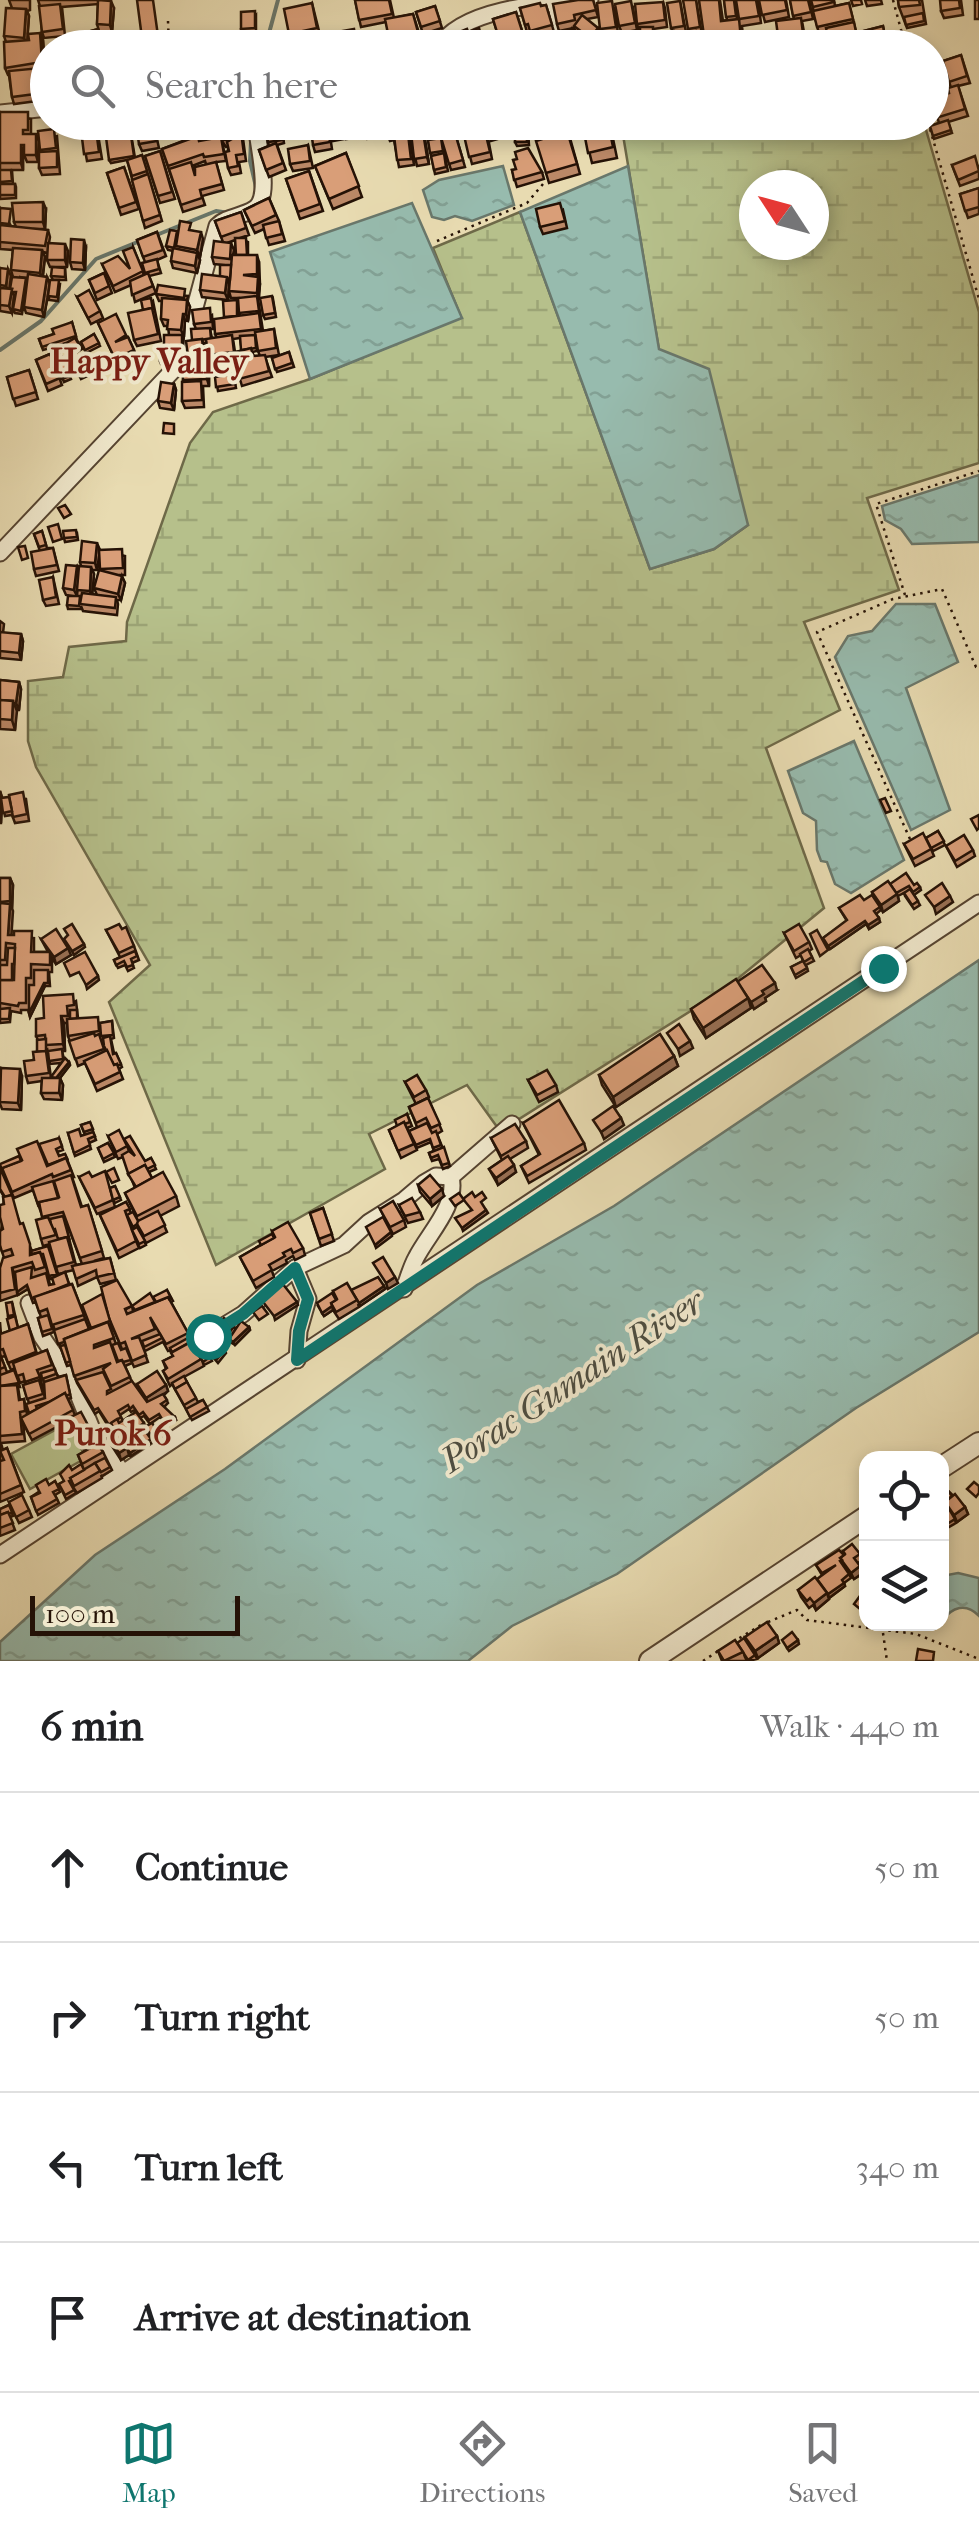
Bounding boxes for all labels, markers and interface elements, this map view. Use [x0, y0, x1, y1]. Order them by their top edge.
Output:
search box [30, 30, 949, 140]
icon: search [65, 58, 120, 113]
text: Search here [145, 63, 338, 108]
north arrow [739, 170, 829, 260]
district label: Happy Valley [50, 341, 251, 382]
route end [861, 946, 907, 992]
water label: Porac Gumain River [432, 1280, 713, 1482]
route start [186, 1314, 232, 1360]
district label: Purok 6 [54, 1413, 173, 1454]
map controls [859, 1451, 949, 1631]
button: locate [859, 1451, 949, 1541]
button: layers [859, 1541, 949, 1631]
scale bar [30, 1591, 240, 1636]
text: 100 m [45, 1597, 115, 1630]
text: 6 min [40, 1702, 143, 1751]
text: Walk · 440 m [760, 1708, 939, 1745]
icon: ahead [40, 1840, 95, 1895]
text: Continue [135, 1845, 288, 1890]
text: 50 m [874, 1849, 939, 1886]
icon: right [40, 1990, 95, 2045]
text: Turn right [135, 1995, 310, 2040]
text: 50 m [874, 1999, 939, 2036]
icon: left [40, 2140, 95, 2195]
text: Turn left [135, 2145, 283, 2190]
text: 340 m [856, 2149, 939, 2186]
icon: arrive [40, 2290, 95, 2345]
text: Arrive at destination [135, 2295, 471, 2340]
tab: Map [121, 2416, 176, 2509]
tab: Directions [419, 2416, 545, 2509]
tab: Saved [788, 2416, 858, 2509]

